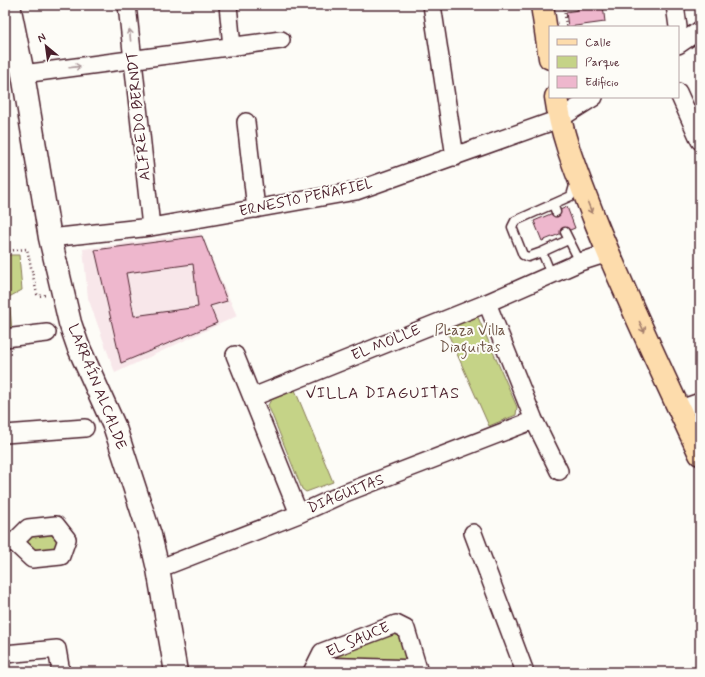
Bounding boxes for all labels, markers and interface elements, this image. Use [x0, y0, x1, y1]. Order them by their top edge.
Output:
north arrow [26, 26, 66, 66]
legend [549, 26, 679, 98]
one-way arrow [126, 29, 134, 42]
text: N [35, 30, 48, 46]
text: Calle [585, 35, 611, 51]
street label: ALFREDO BERNDT [122, 50, 156, 182]
text: Parque [585, 55, 620, 71]
one-way arrow [68, 63, 81, 71]
text: Edificio [585, 75, 619, 91]
street label: ERNESTO PEÑAFIEL [237, 174, 375, 222]
one-way arrow [587, 202, 595, 214]
street label: EL MOLLE [349, 320, 424, 366]
street label: LARRAÍN ALCALDE [63, 321, 132, 453]
park label: PLaza Villa Diaguitas [434, 321, 506, 359]
one-way arrow [639, 321, 646, 333]
district label: VILLA DIAGUITAS [306, 383, 460, 404]
street label: DIAGUITAS [305, 470, 387, 518]
street label: EL SAUCE [323, 618, 393, 662]

